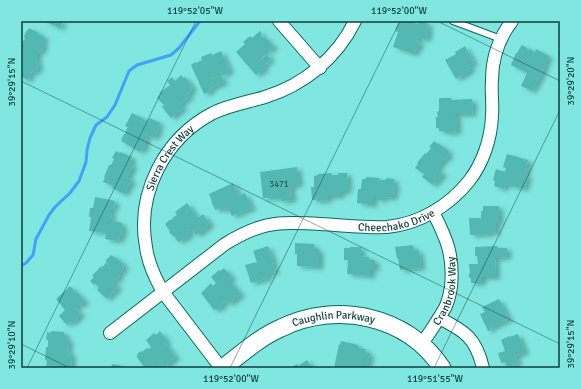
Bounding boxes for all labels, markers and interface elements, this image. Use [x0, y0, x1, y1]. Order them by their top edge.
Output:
text: 119°52'05"W [167, 5, 223, 17]
text: 119°52'00"W [371, 5, 427, 17]
text: 39°29'20"N [565, 57, 577, 105]
text: 39°29'15"N [6, 58, 18, 106]
street label: Sierra Crest Way [144, 122, 197, 192]
house number: 3471 [269, 179, 289, 190]
street label: Cheechako Drive [357, 206, 437, 234]
street label: Cranbrook Way [430, 255, 459, 328]
street label: Caughlin Parkway [290, 309, 377, 330]
text: 39°29'15"N [565, 320, 577, 368]
text: 39°29'10"N [6, 321, 18, 369]
text: 119°52'00"W [203, 373, 259, 385]
text: 119°51'55"W [407, 373, 463, 385]

